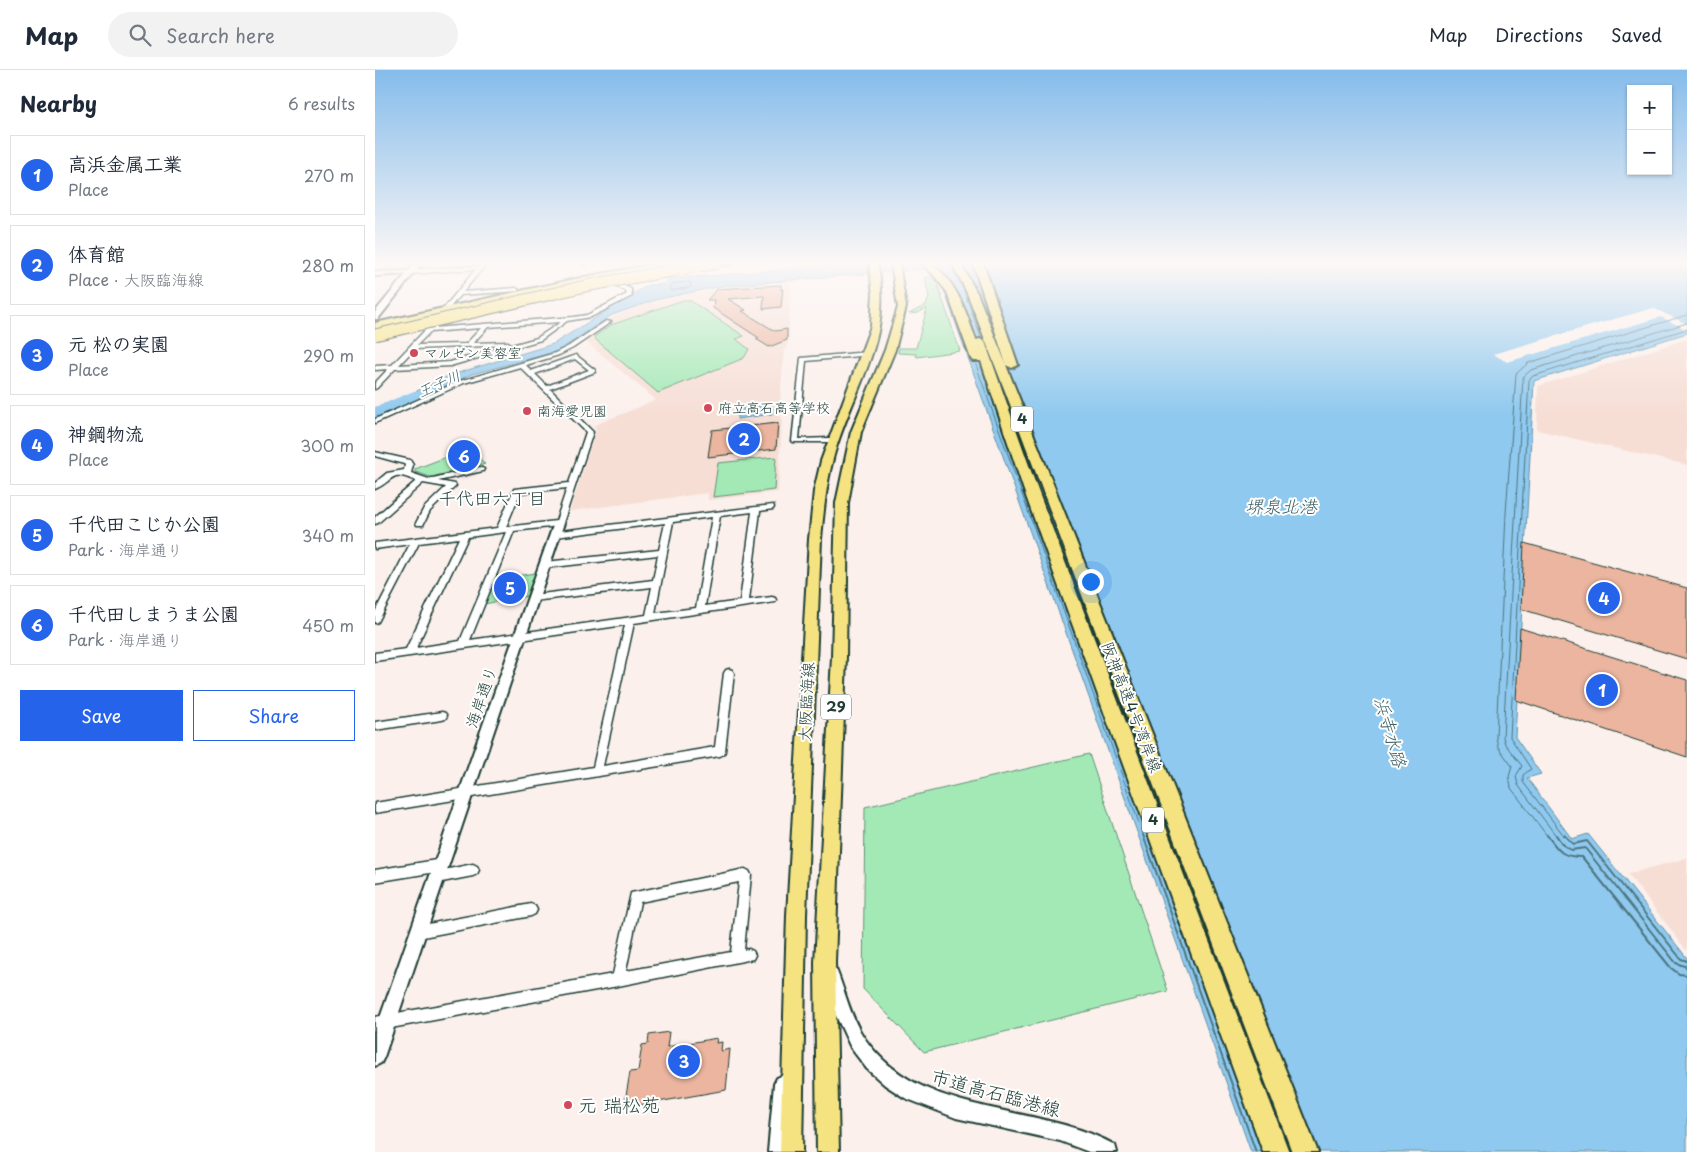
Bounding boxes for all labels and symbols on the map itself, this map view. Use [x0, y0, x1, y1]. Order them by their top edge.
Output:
place label: マルゼン美容室 [424, 342, 522, 363]
marker: マルゼン美容室 [408, 347, 420, 359]
water label: 王子川 [413, 363, 464, 402]
place label: 府立高石高等学校 [718, 397, 830, 418]
place label: 南海愛児園 [537, 400, 607, 421]
marker: 府立高石高等学校 [702, 402, 714, 414]
marker: 南海愛児園 [521, 405, 533, 417]
road number: 4 [1011, 406, 1033, 432]
pin: 2 [728, 420, 760, 458]
pin: 6 [448, 437, 480, 475]
district label: 千代田六丁目 [438, 484, 546, 511]
water label: 堺泉北港 [1245, 492, 1319, 519]
pin: 5 [494, 569, 526, 607]
your location [1078, 569, 1104, 595]
pin: 4 [1588, 579, 1620, 617]
street label: 阪神高速4号湾岸線 [1097, 638, 1169, 776]
street label: 大阪臨海線 [791, 661, 819, 743]
street label: 海岸通り [458, 663, 502, 731]
pin: 1 [1586, 671, 1618, 709]
water label: 浜寺水路 [1369, 693, 1415, 771]
road number: 29 [821, 694, 851, 720]
road number: 4 [1142, 808, 1164, 832]
pin: 3 [668, 1042, 700, 1080]
street label: 市道高石臨港線 [928, 1061, 1064, 1123]
place label: 元 瑞松苑 [578, 1090, 660, 1118]
marker: 元 瑞松苑 [562, 1099, 574, 1111]

